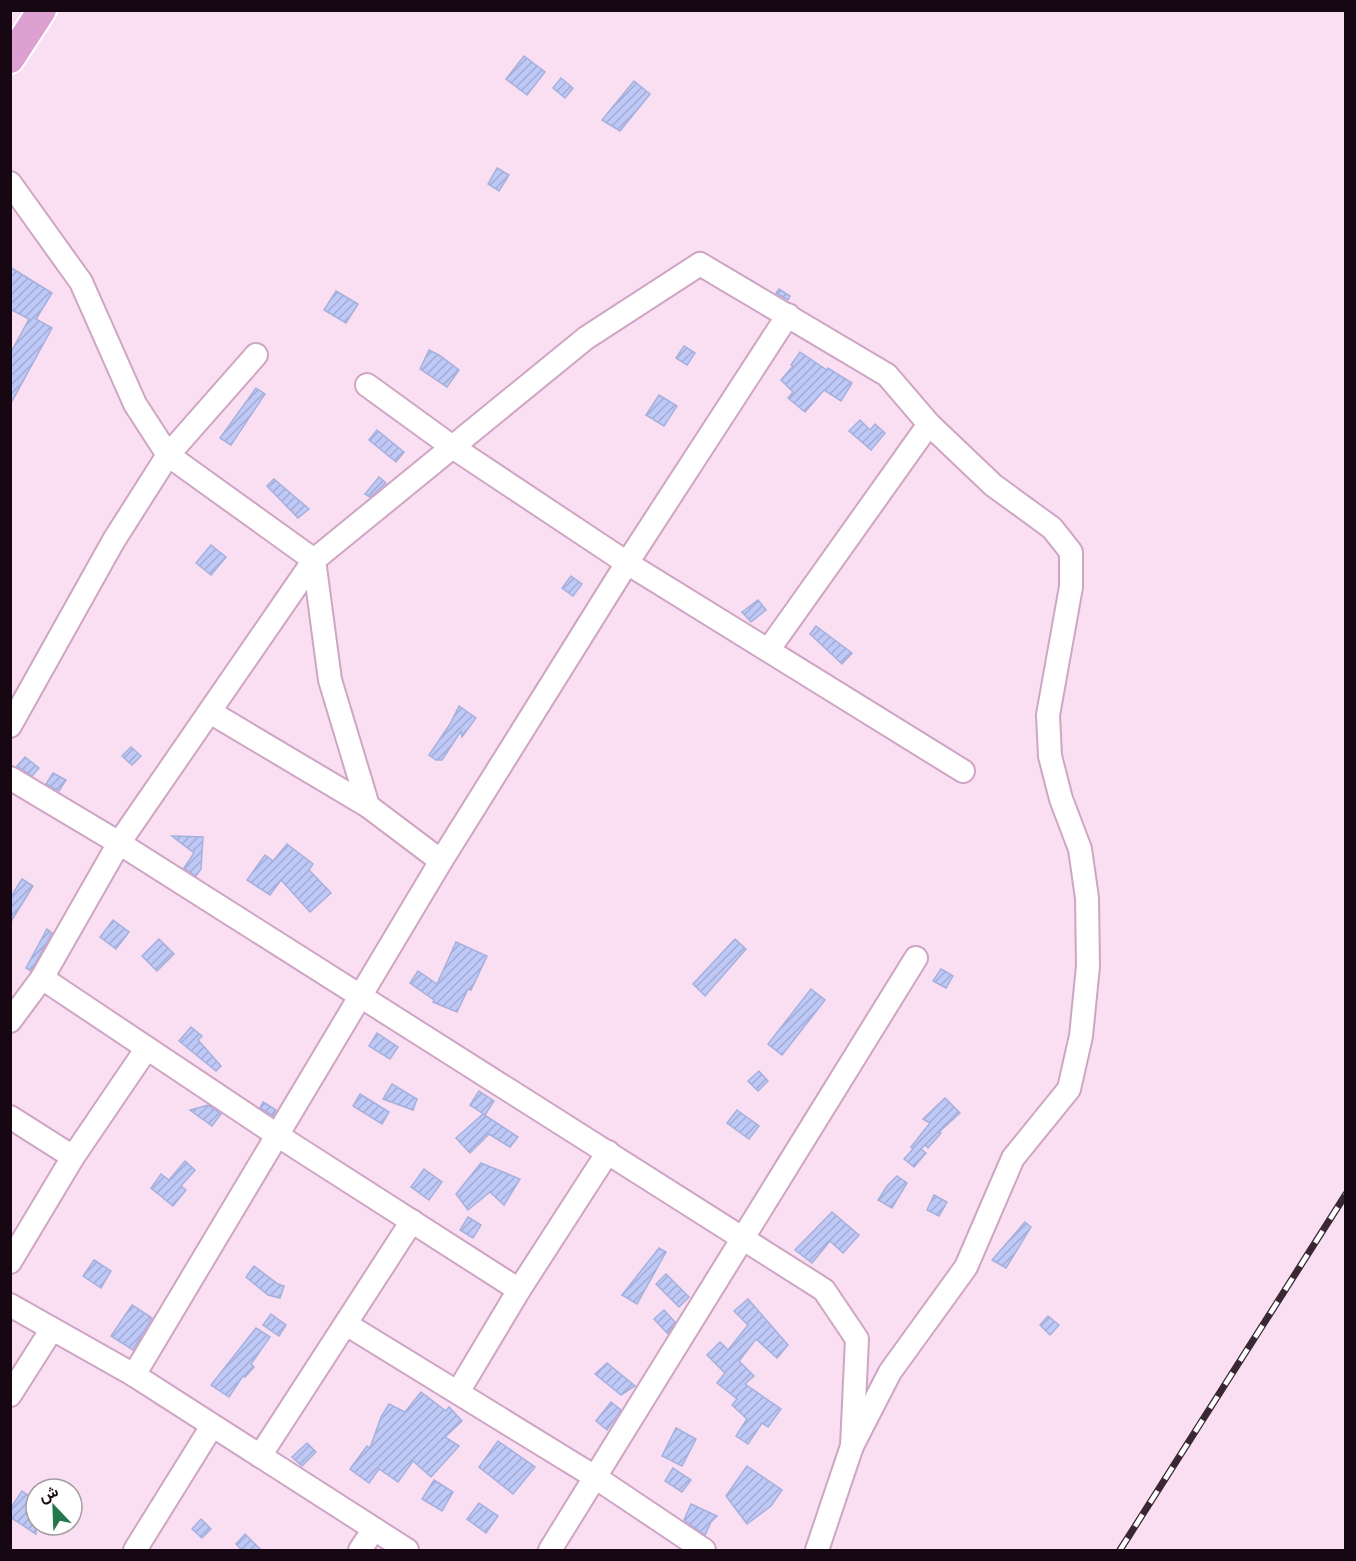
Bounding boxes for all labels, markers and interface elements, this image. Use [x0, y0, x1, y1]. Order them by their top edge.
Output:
north arrow [24, 1477, 84, 1537]
text: ش [35, 1479, 61, 1507]

